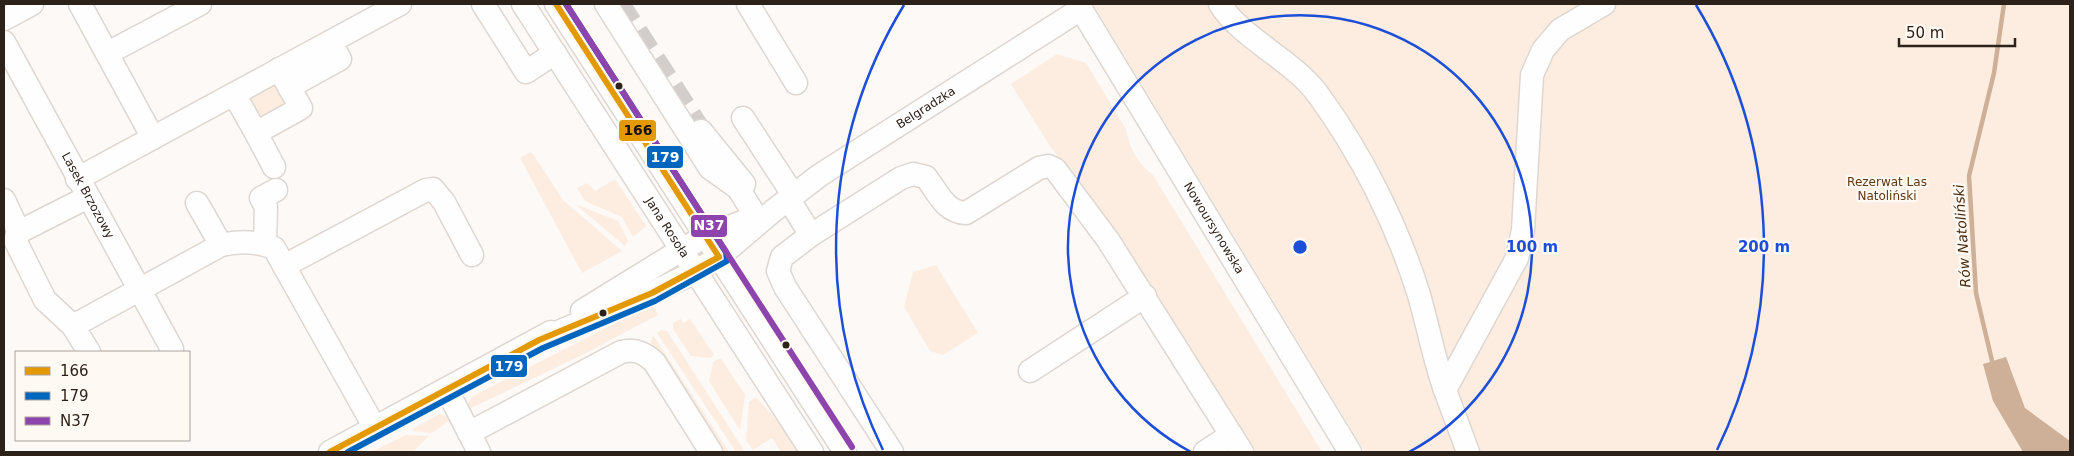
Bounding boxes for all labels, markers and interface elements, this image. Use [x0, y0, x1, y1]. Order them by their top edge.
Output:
scale bar [1899, 15, 2015, 47]
text: 50 m [1906, 24, 1944, 42]
unlabelled marker [614, 81, 624, 91]
street label: Belgradzka [894, 84, 958, 132]
line badge: 166 [618, 119, 657, 142]
text: 166 [623, 122, 653, 138]
line badge: 179 [646, 145, 684, 169]
text: 179 [650, 149, 680, 165]
street label: Lasek Brzozowy [59, 150, 117, 241]
park label: Rezerwat Las Natoliński [1847, 175, 1927, 203]
street label: Nowoursynowska [1181, 180, 1247, 276]
water label: Rów Natoliński [1950, 184, 1974, 288]
street label: Jana Rosoła [642, 194, 692, 260]
line badge: N37 [690, 214, 728, 238]
text: N37 [693, 217, 725, 233]
centre of rings [1291, 238, 1309, 256]
text: 100 m [1506, 238, 1558, 256]
text: 200 m [1738, 238, 1790, 256]
unlabelled marker [598, 308, 608, 318]
unlabelled marker [781, 340, 791, 350]
legend [15, 351, 190, 441]
line badge: 179 [490, 354, 528, 378]
text: 179 [494, 358, 524, 374]
text: 166 [60, 362, 89, 380]
text: 179 [60, 387, 89, 405]
text: N37 [60, 412, 90, 430]

